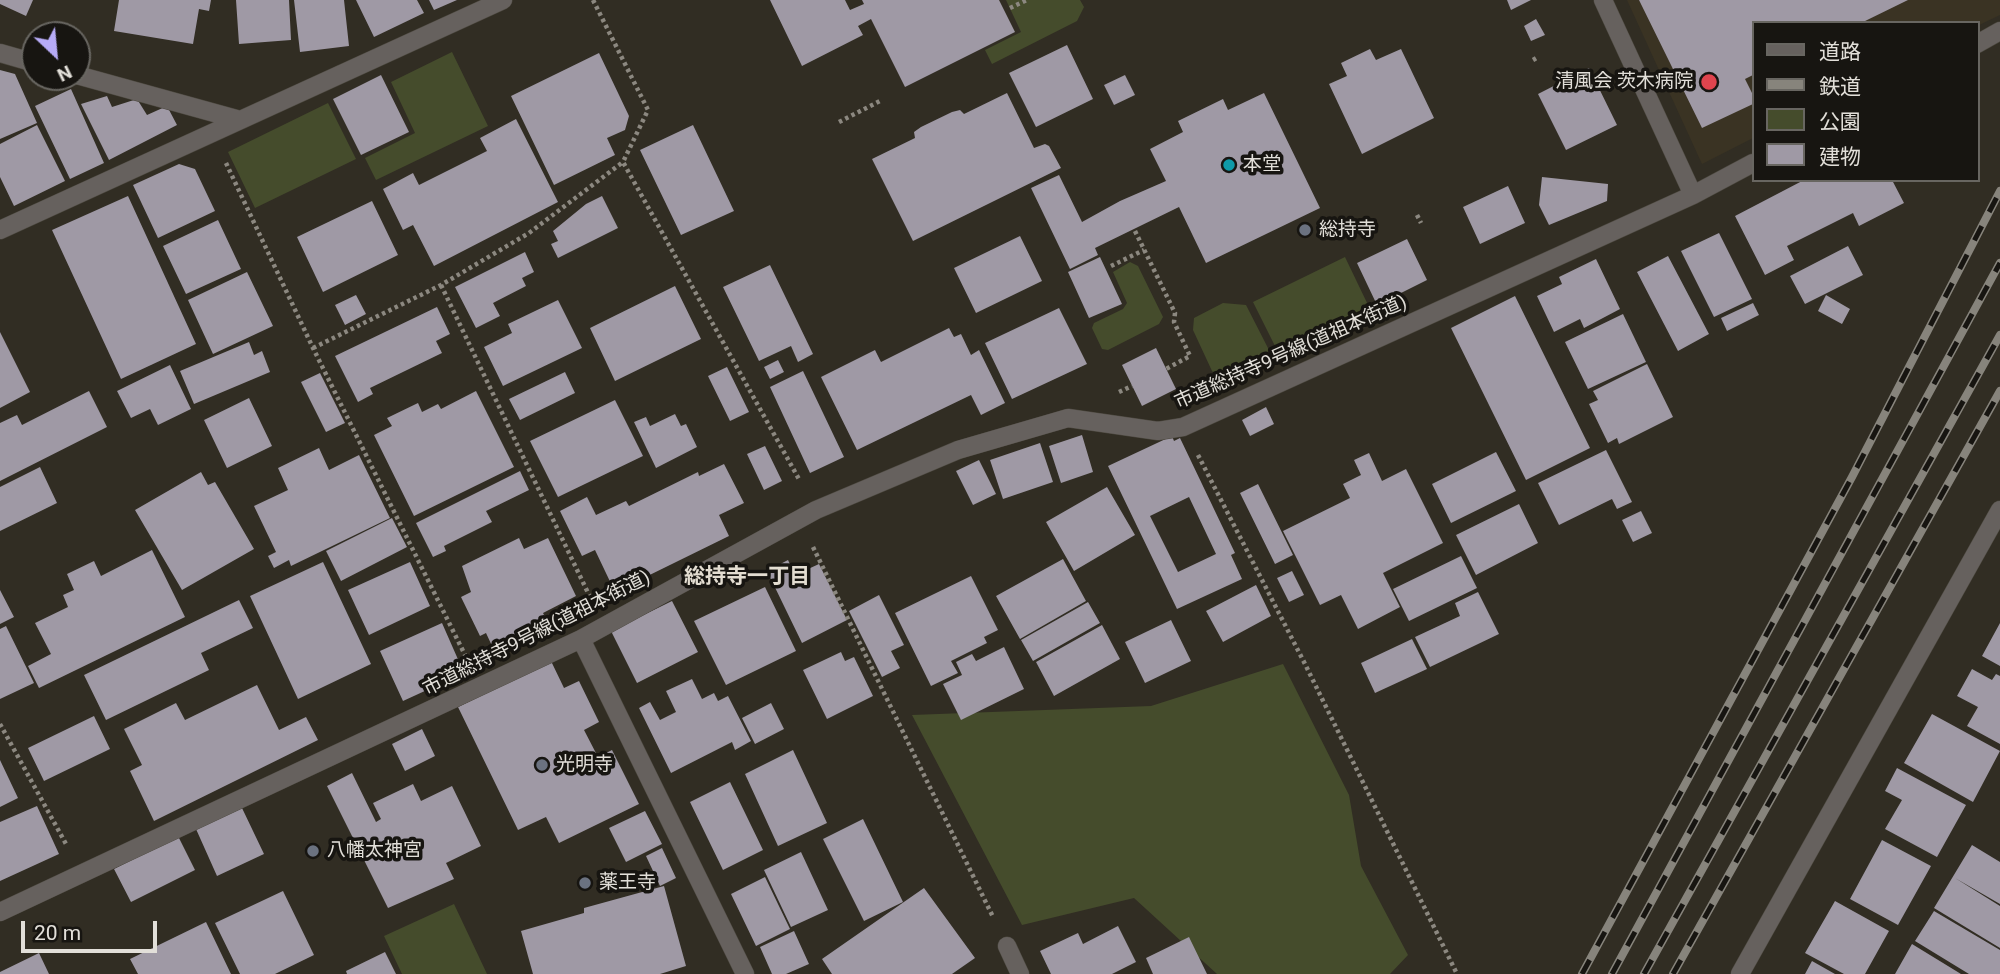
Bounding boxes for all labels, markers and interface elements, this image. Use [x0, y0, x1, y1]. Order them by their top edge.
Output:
north arrow [21, 21, 91, 91]
legend [1752, 21, 1979, 182]
text: 道路 [1819, 40, 1861, 64]
text: N [53, 60, 76, 87]
place label: 清風会 茨木病院 [1555, 71, 1693, 93]
marker: 清風会 茨木病院 [1699, 72, 1719, 92]
text: 鉄道 [1819, 75, 1861, 99]
text: 公園 [1819, 110, 1861, 134]
text: 建物 [1819, 145, 1861, 169]
place label: 本堂 [1243, 154, 1281, 176]
marker: 本堂 [1221, 157, 1237, 173]
place label: 総持寺 [1319, 219, 1376, 241]
marker: 総持寺 [1297, 222, 1313, 238]
street label: 市道総持寺9号線(道祖本街道) [1171, 291, 1411, 415]
district label: 総持寺一丁目 [684, 565, 810, 591]
street label: 市道総持寺9号線(道祖本街道) [420, 567, 654, 701]
place label: 光明寺 [556, 754, 613, 776]
marker: 光明寺 [534, 757, 550, 773]
place label: 八幡太神宮 [327, 840, 422, 862]
marker: 八幡太神宮 [305, 843, 321, 859]
place label: 薬王寺 [599, 872, 656, 894]
marker: 薬王寺 [577, 875, 593, 891]
scale bar [24, 908, 161, 952]
text: 20 m [34, 921, 81, 945]

